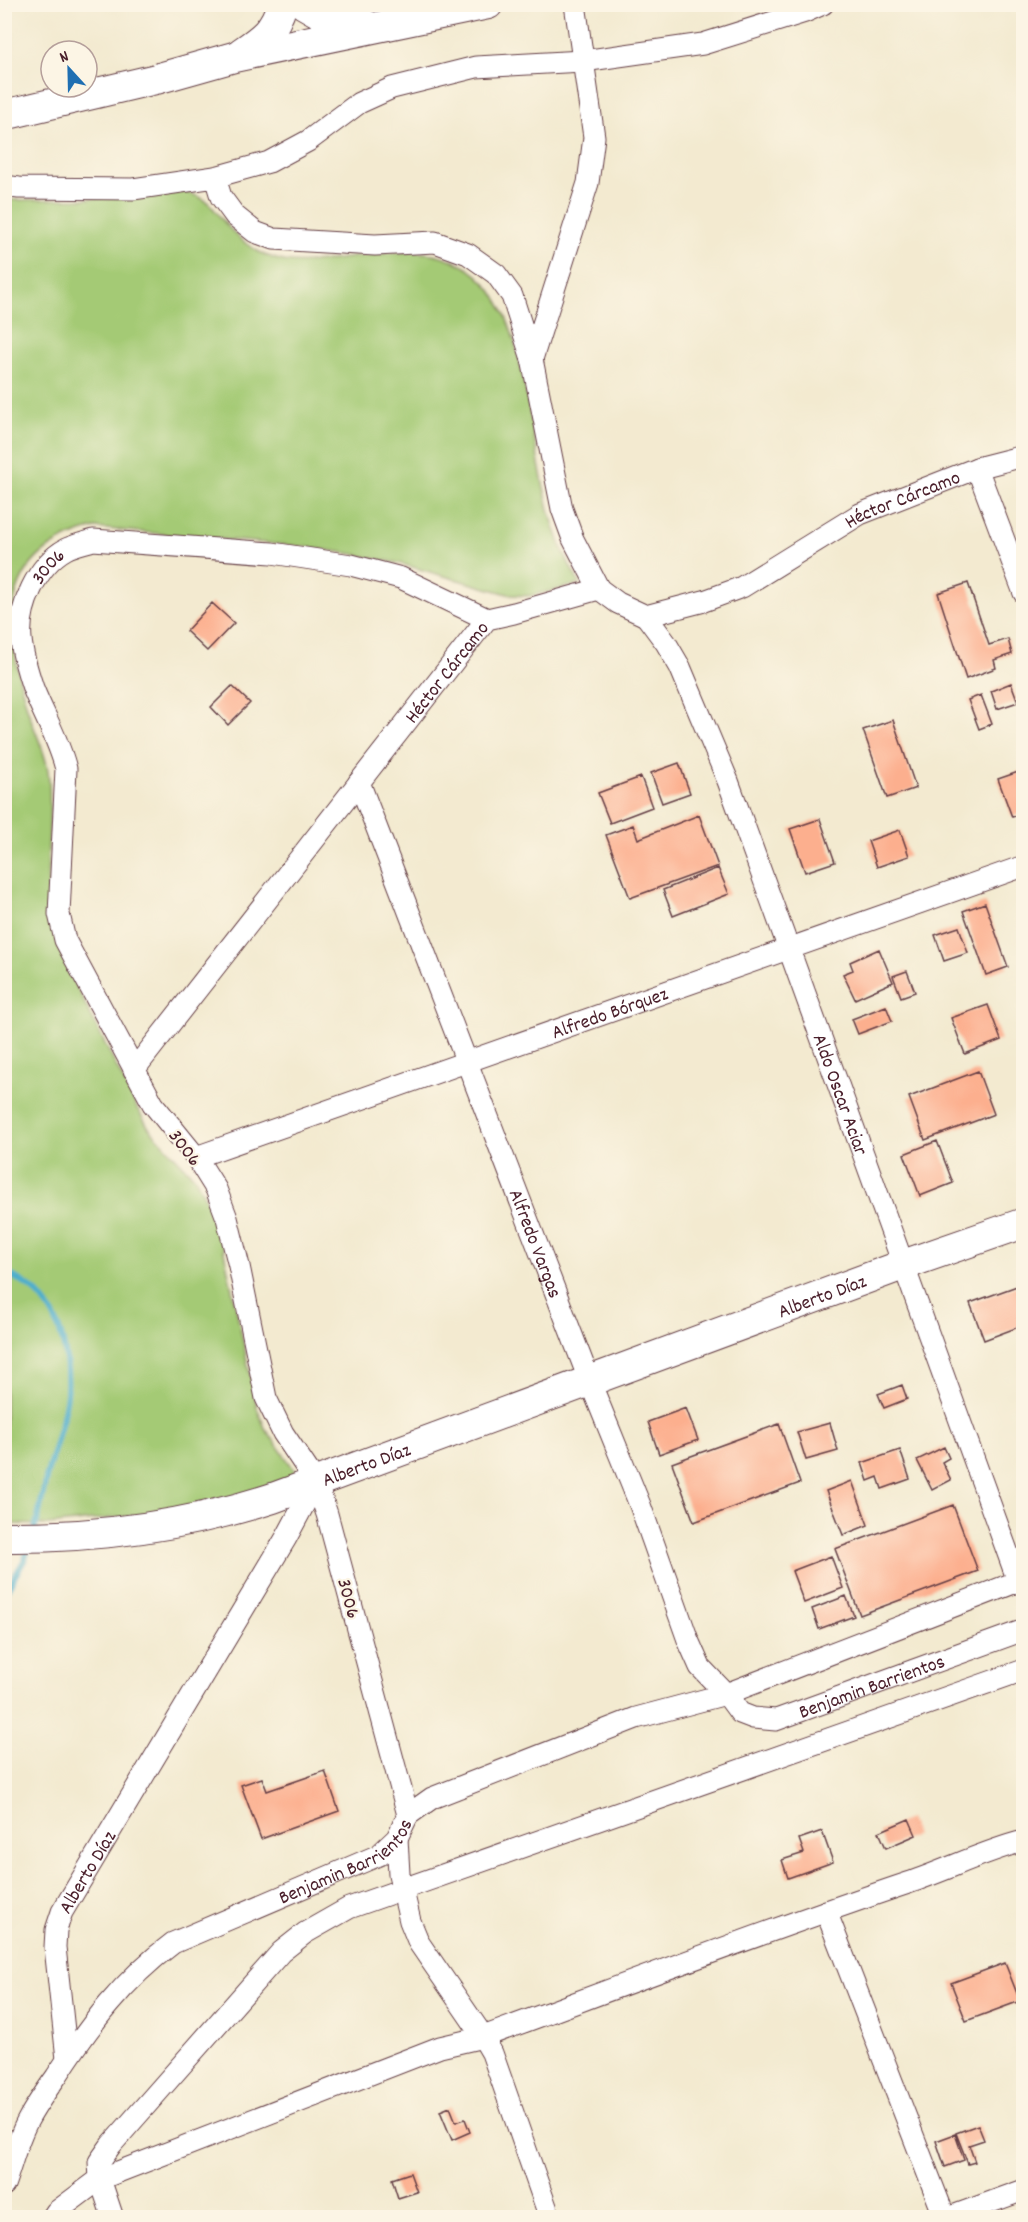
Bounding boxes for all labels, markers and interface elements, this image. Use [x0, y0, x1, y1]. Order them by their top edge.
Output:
north arrow [39, 39, 99, 99]
text: N [56, 45, 72, 70]
street label: Héctor Cárcamo [840, 465, 965, 537]
street label: 3006 [25, 543, 72, 591]
street label: Héctor Cárcamo [399, 616, 497, 730]
street label: Alfredo Bórquez [548, 981, 673, 1048]
street label: Aldo Oscar Aciar [804, 1030, 874, 1160]
street label: 3006 [160, 1124, 207, 1173]
street label: Alfredo Vargas [500, 1185, 567, 1303]
street label: Alberto Díaz [774, 1269, 871, 1327]
street label: Alberto Díaz [319, 1437, 416, 1496]
street label: 3006 [328, 1576, 366, 1622]
street label: Benjamin Barrientos [795, 1649, 949, 1728]
street label: Benjamin Barrientos [275, 1815, 421, 1913]
street label: Alberto Díaz [53, 1826, 125, 1920]

